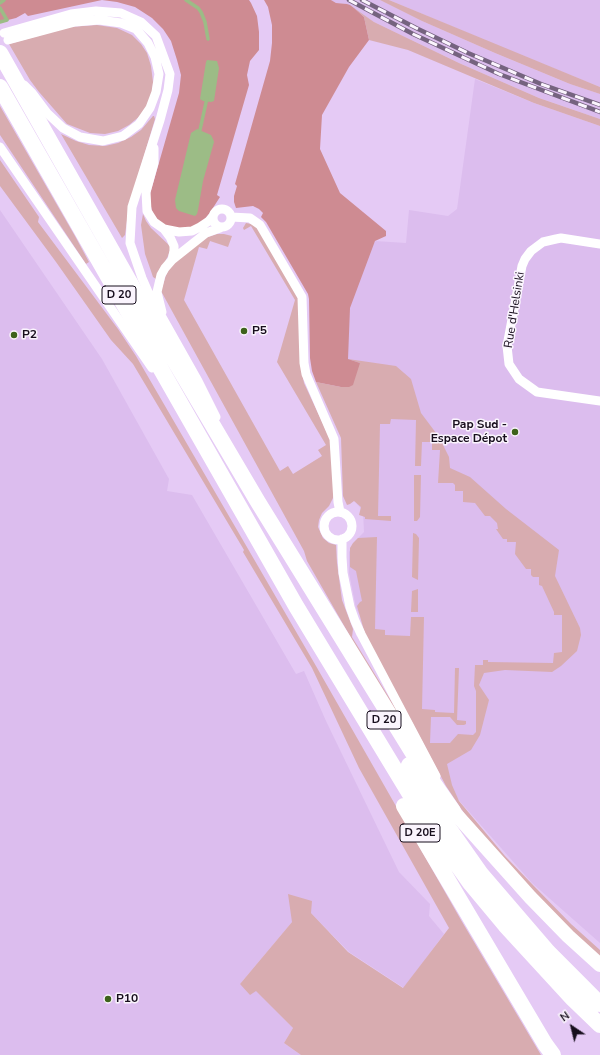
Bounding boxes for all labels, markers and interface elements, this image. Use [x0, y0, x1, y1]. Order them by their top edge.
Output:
street label: Rue d'Helsinki [502, 271, 528, 349]
road number: D 20 [102, 286, 136, 304]
place label: P5 [252, 324, 267, 338]
marker: P5 [239, 326, 249, 336]
place label: P2 [22, 328, 37, 342]
marker: P2 [9, 330, 19, 340]
place label: Pap Sud - Espace Dépot [431, 418, 507, 446]
marker: Pap Sud - Espace Dépot [510, 427, 520, 437]
road number: D 20 [367, 711, 401, 729]
road number: D 20E [400, 824, 440, 842]
place label: P10 [116, 992, 138, 1006]
marker: P10 [103, 994, 113, 1004]
north arrow [552, 1007, 592, 1047]
text: N [557, 1008, 572, 1025]

